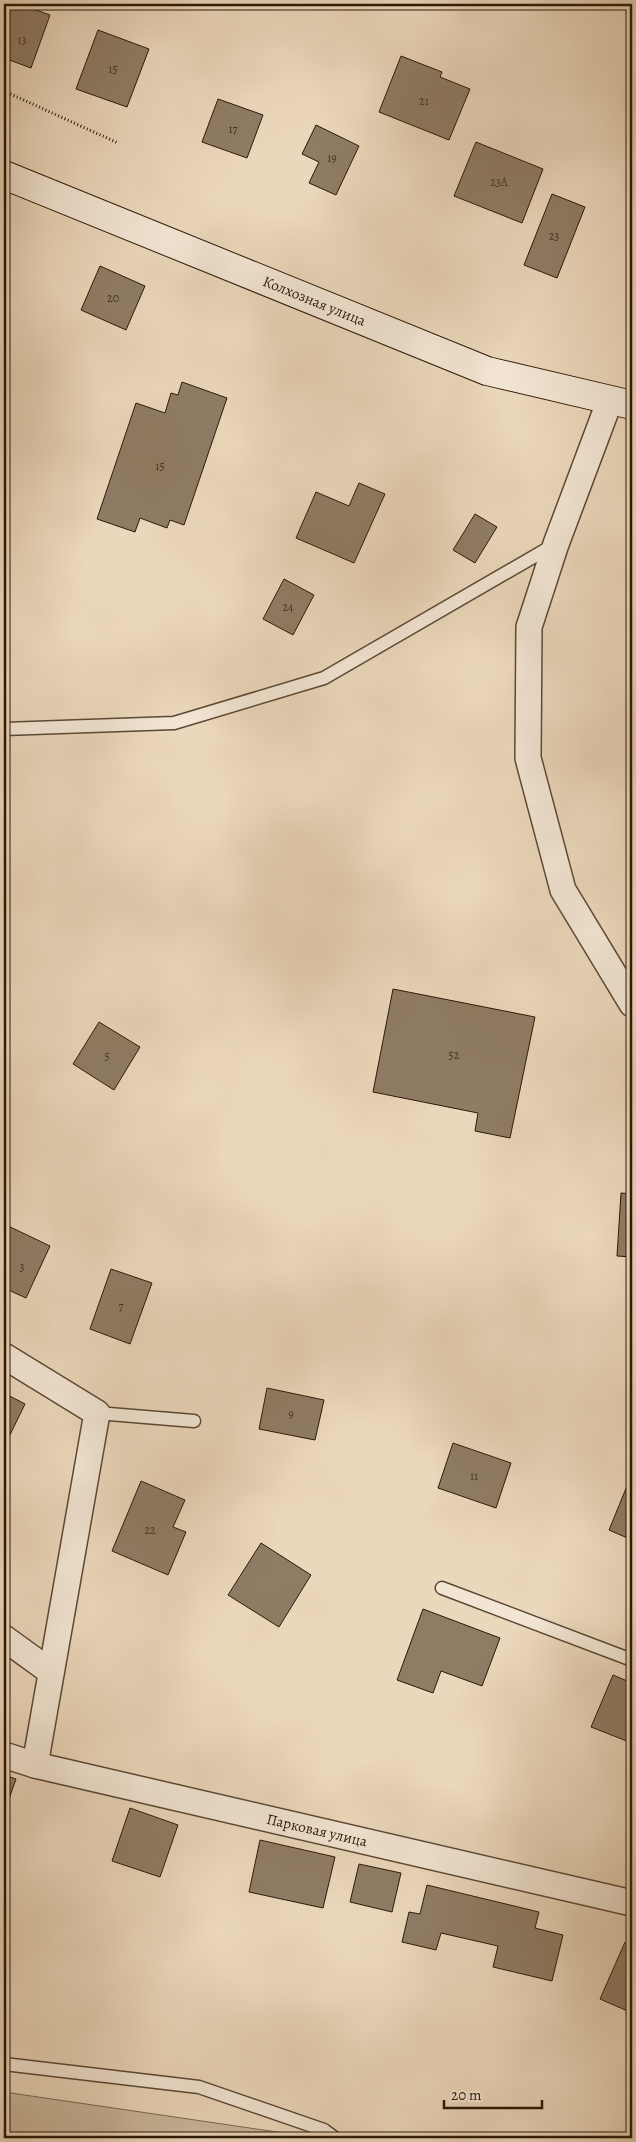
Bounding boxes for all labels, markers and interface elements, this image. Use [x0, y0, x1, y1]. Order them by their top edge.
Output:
house number: 13 [17, 32, 27, 48]
house number: 15 [108, 61, 118, 77]
house number: 21 [419, 93, 429, 109]
house number: 17 [228, 121, 239, 137]
house number: 19 [327, 150, 337, 166]
house number: 23А [490, 174, 509, 190]
house number: 23 [549, 228, 559, 244]
street label: Колхозная улица [260, 271, 369, 331]
house number: 20 [107, 290, 119, 306]
house number: 15 [155, 458, 165, 474]
house number: 24 [282, 599, 294, 615]
house number: 52 [449, 1047, 460, 1063]
house number: 5 [104, 1048, 110, 1064]
house number: 3 [20, 1259, 25, 1275]
house number: 7 [118, 1298, 124, 1314]
house number: 9 [288, 1406, 294, 1422]
house number: 11 [470, 1468, 478, 1484]
house number: 22 [144, 1522, 156, 1538]
street label: Парковая улица [265, 1809, 369, 1852]
scale bar [444, 2077, 541, 2109]
text: 20 m [451, 2085, 482, 2105]

